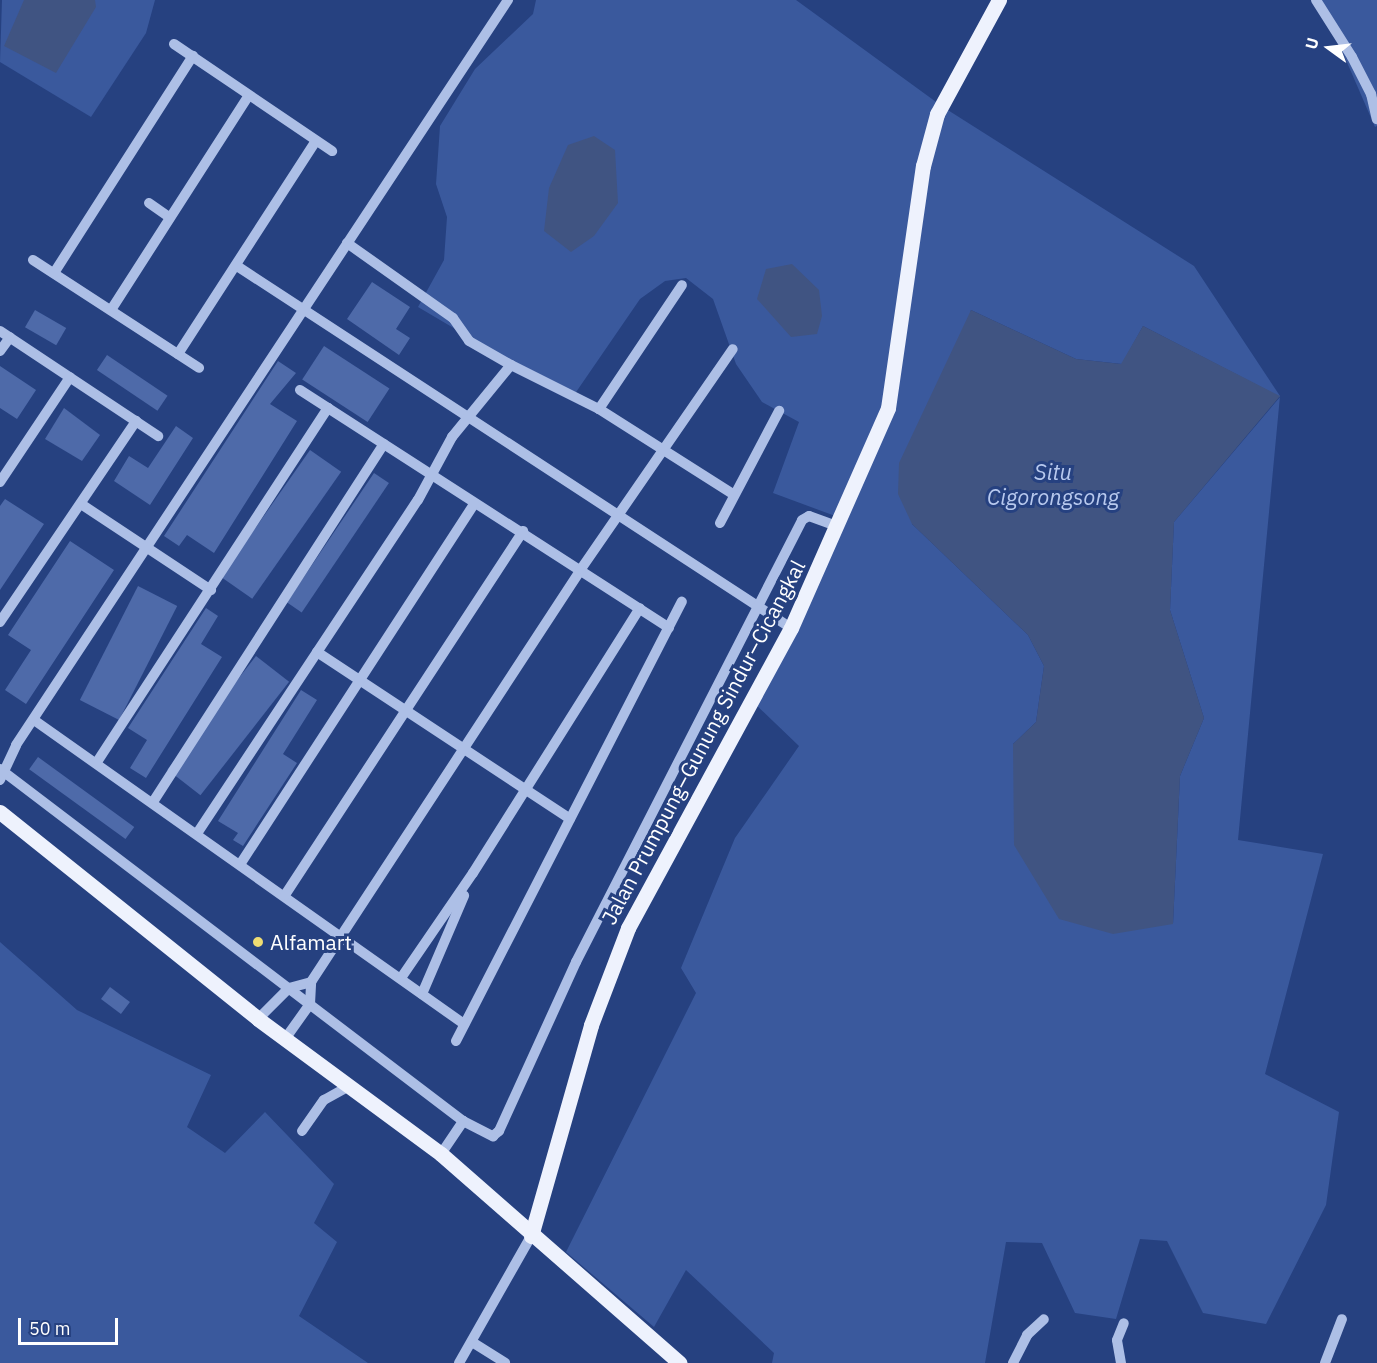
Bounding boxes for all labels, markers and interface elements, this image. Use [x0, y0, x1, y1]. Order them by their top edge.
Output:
north arrow [1299, 18, 1359, 78]
text: U [1301, 35, 1323, 51]
water label: Situ Cigorongsong [987, 458, 1119, 510]
street label: Jalan Prumpung–Gunung Sindur–Cicangkal [596, 556, 810, 928]
place label: Alfamart [270, 929, 352, 955]
marker: Alfamart [251, 935, 265, 949]
scale bar [21, 1306, 122, 1344]
text: 50 m [29, 1317, 71, 1340]

